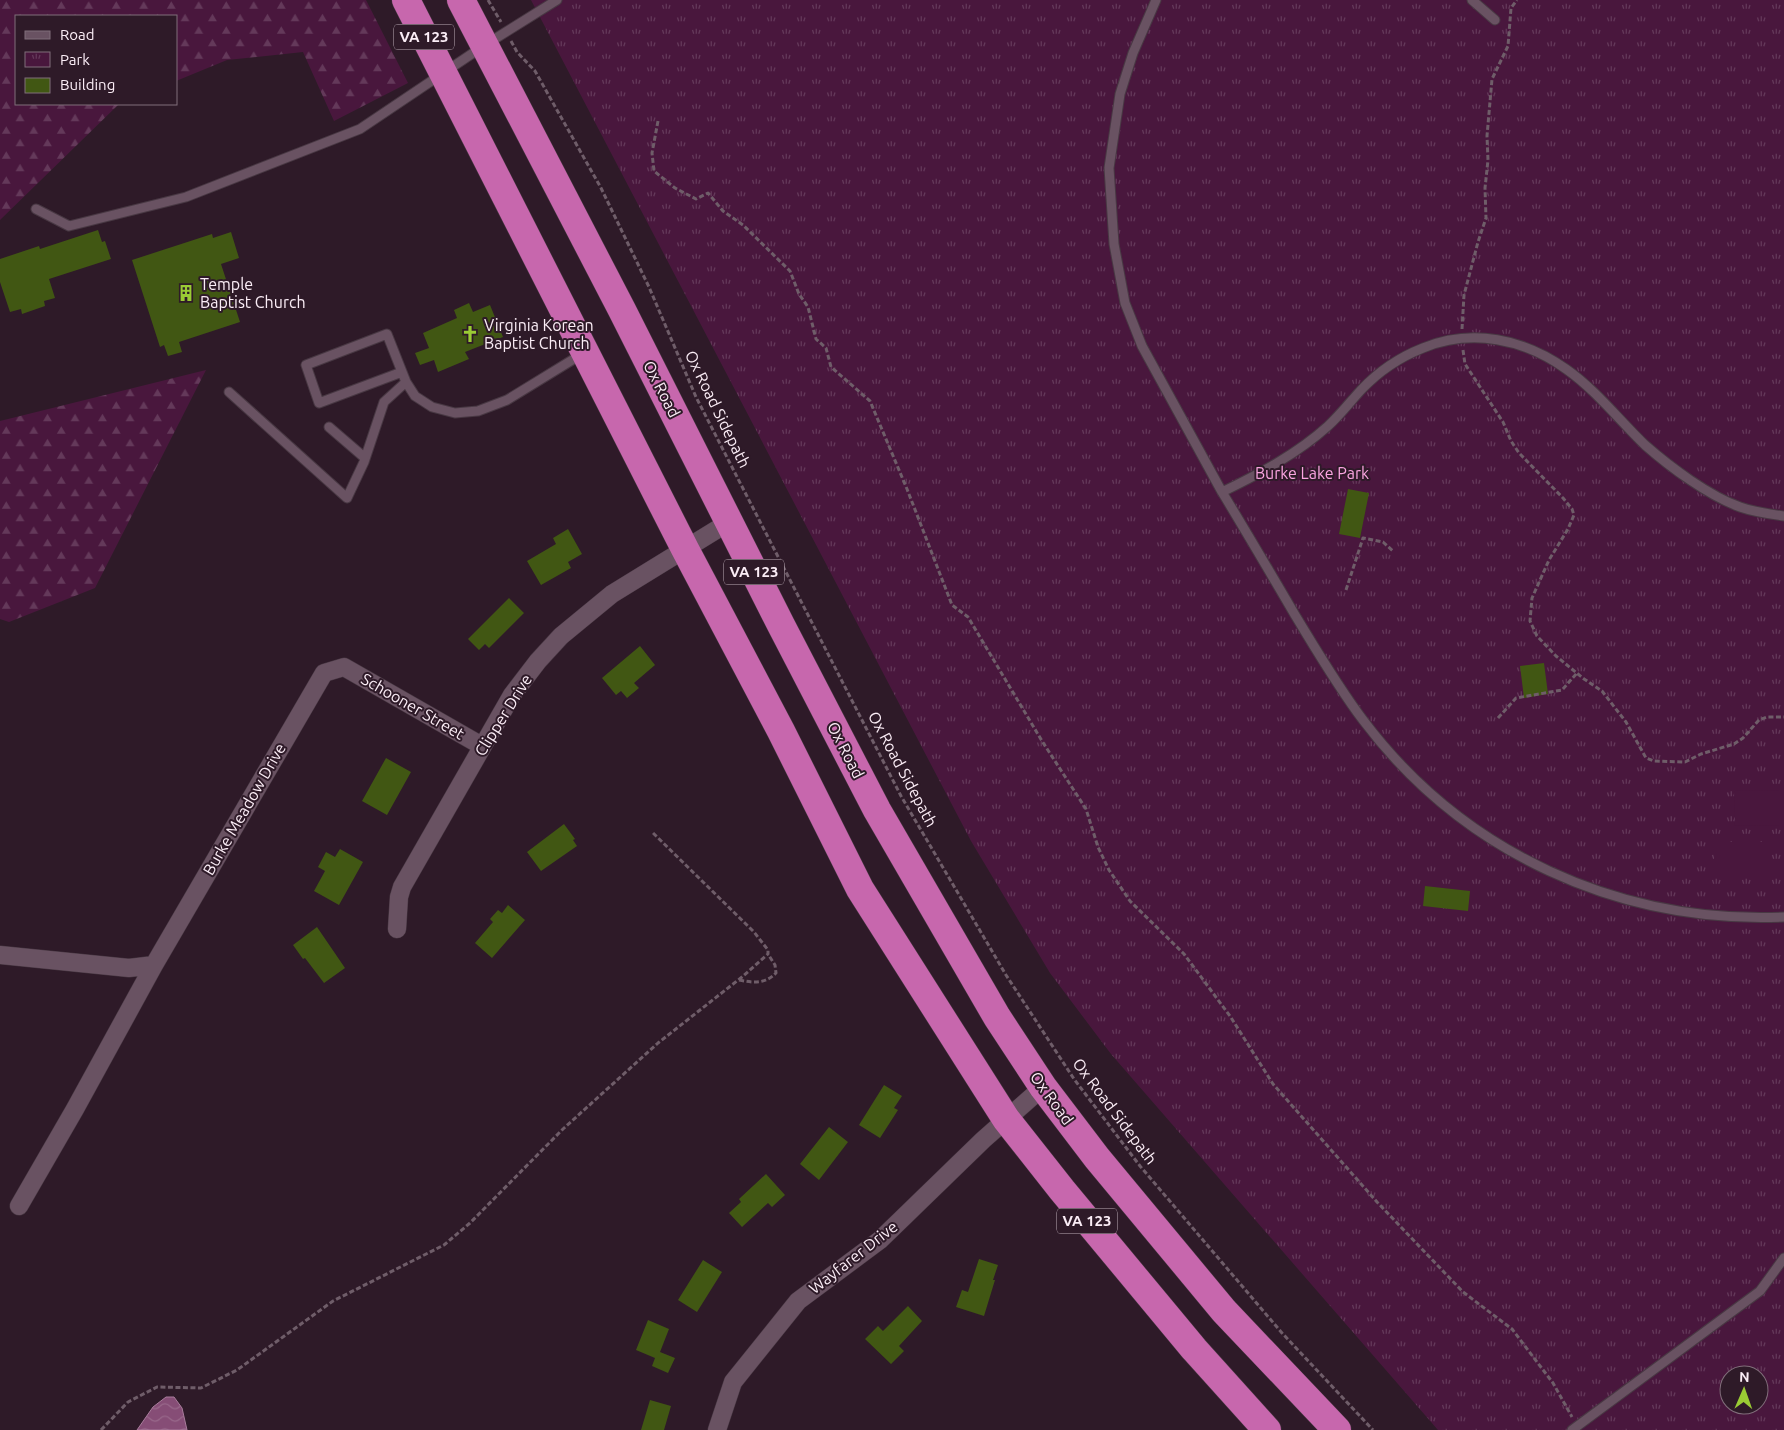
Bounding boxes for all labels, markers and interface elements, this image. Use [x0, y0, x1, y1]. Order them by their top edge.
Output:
legend [15, 15, 178, 105]
road number: VA 123 [394, 24, 454, 50]
text: Road [60, 26, 95, 43]
text: Park [60, 51, 90, 68]
text: Building [60, 76, 115, 93]
place label: Temple Baptist Church [200, 275, 306, 311]
building icon: Temple Baptist Church [176, 283, 196, 303]
place label: Virginia Korean Baptist Church [484, 316, 594, 352]
church icon: Virginia Korean Baptist Church [460, 324, 480, 344]
street label: Ox Road Sidepath [682, 347, 754, 471]
street label: Ox Road [640, 358, 684, 420]
park label: Burke Lake Park [1255, 464, 1369, 482]
road number: VA 123 [724, 560, 784, 584]
street label: Schooner Street [358, 669, 468, 743]
street label: Clipper Drive [471, 671, 535, 759]
street label: Ox Road Sidepath [865, 708, 941, 830]
street label: Ox Road [824, 719, 868, 781]
street label: Burke Meadow Drive [199, 740, 289, 878]
street label: Ox Road Sidepath [1069, 1054, 1161, 1168]
street label: Ox Road [1027, 1068, 1077, 1128]
road number: VA 123 [1057, 1208, 1117, 1234]
street label: Wayfarer Drive [805, 1217, 901, 1297]
north arrow [1719, 1365, 1769, 1415]
text: N [1739, 1369, 1750, 1385]

